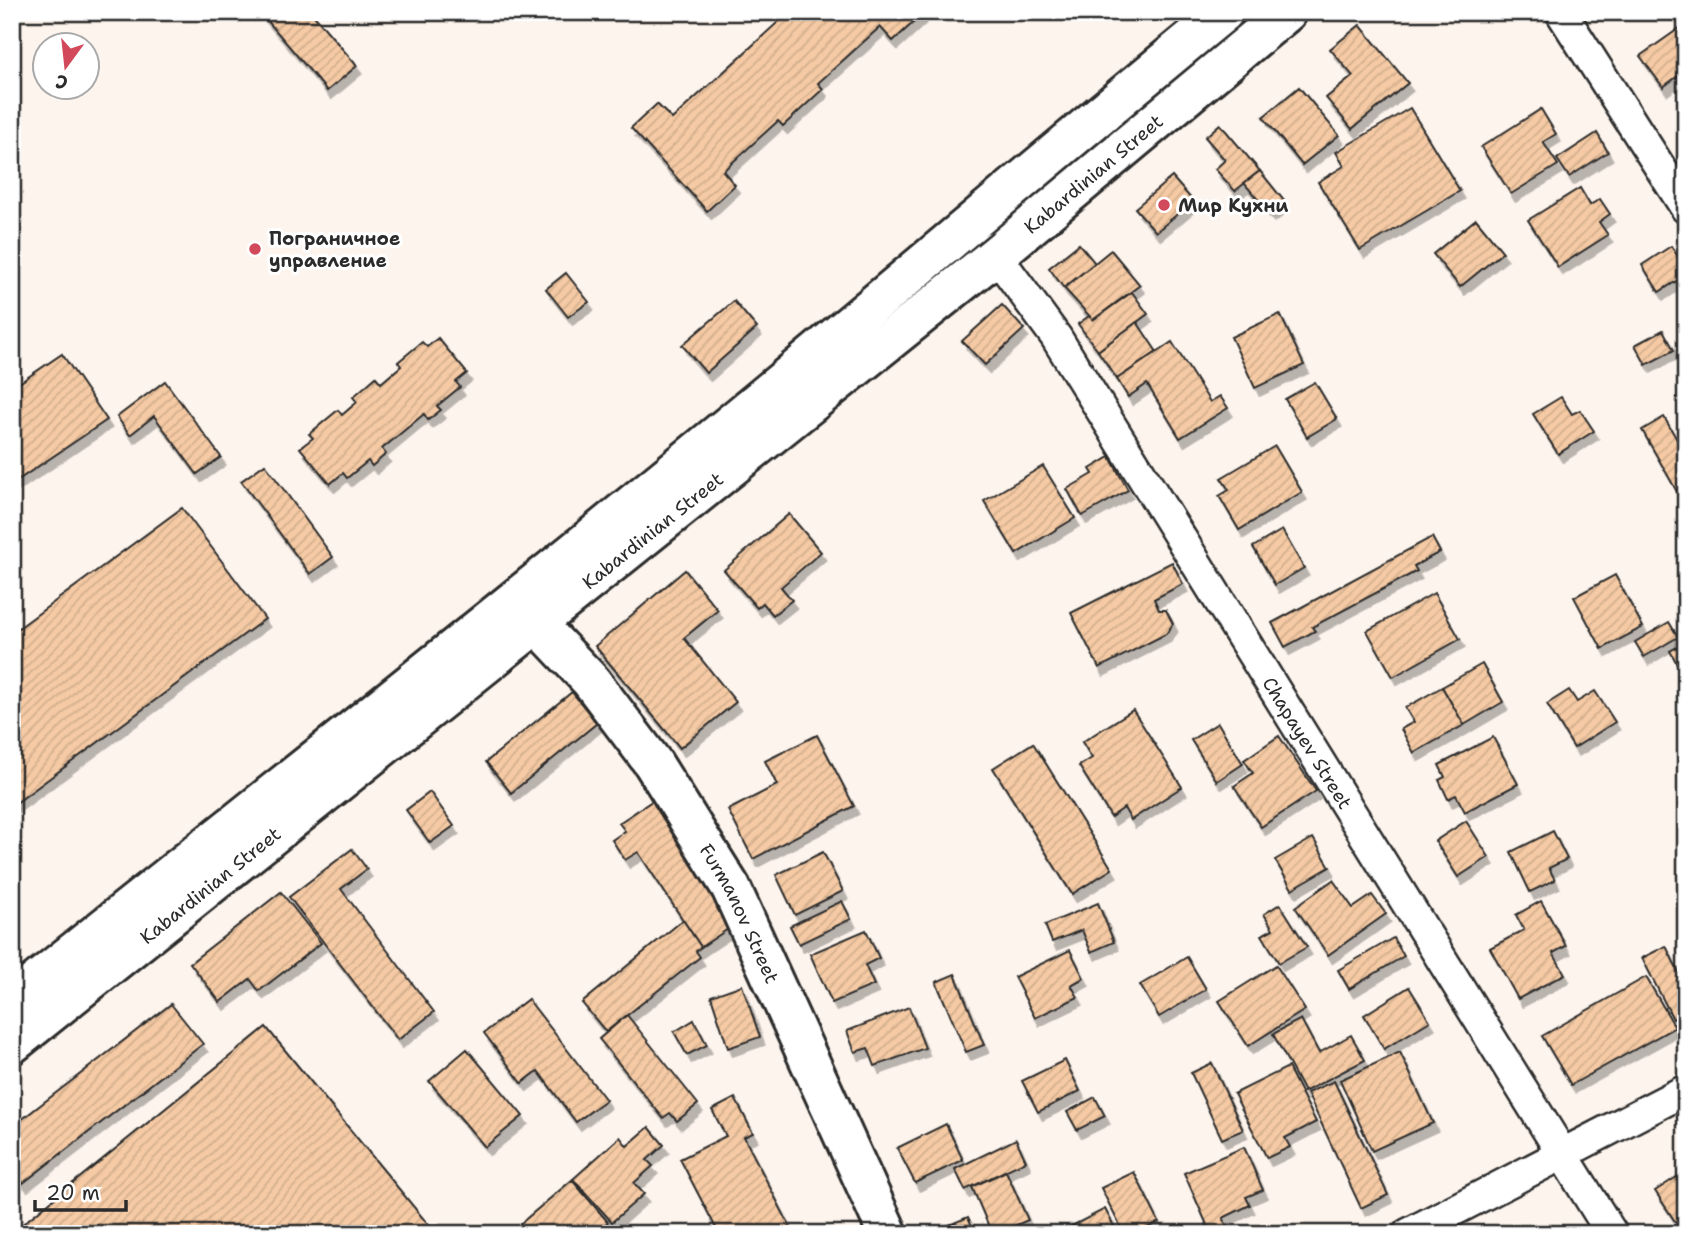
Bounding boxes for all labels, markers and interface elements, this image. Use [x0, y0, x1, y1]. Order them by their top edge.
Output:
north arrow [32, 32, 102, 102]
text: С [53, 68, 71, 96]
street label: Kabardinian Street [1019, 109, 1168, 239]
place label: Мир Кухни [1178, 193, 1288, 218]
marker: Мир Кухни [1156, 197, 1172, 213]
place label: Пограничное управление [269, 226, 400, 273]
marker: Пограничное управление [247, 241, 263, 257]
street label: Kabardinian Street [577, 467, 728, 595]
street label: Chapayev Street [1257, 672, 1358, 814]
street label: Kabardinian Street [135, 821, 286, 950]
street label: Furmanov Street [694, 839, 785, 987]
scale bar [35, 1169, 126, 1213]
text: 20 m [46, 1179, 100, 1207]

